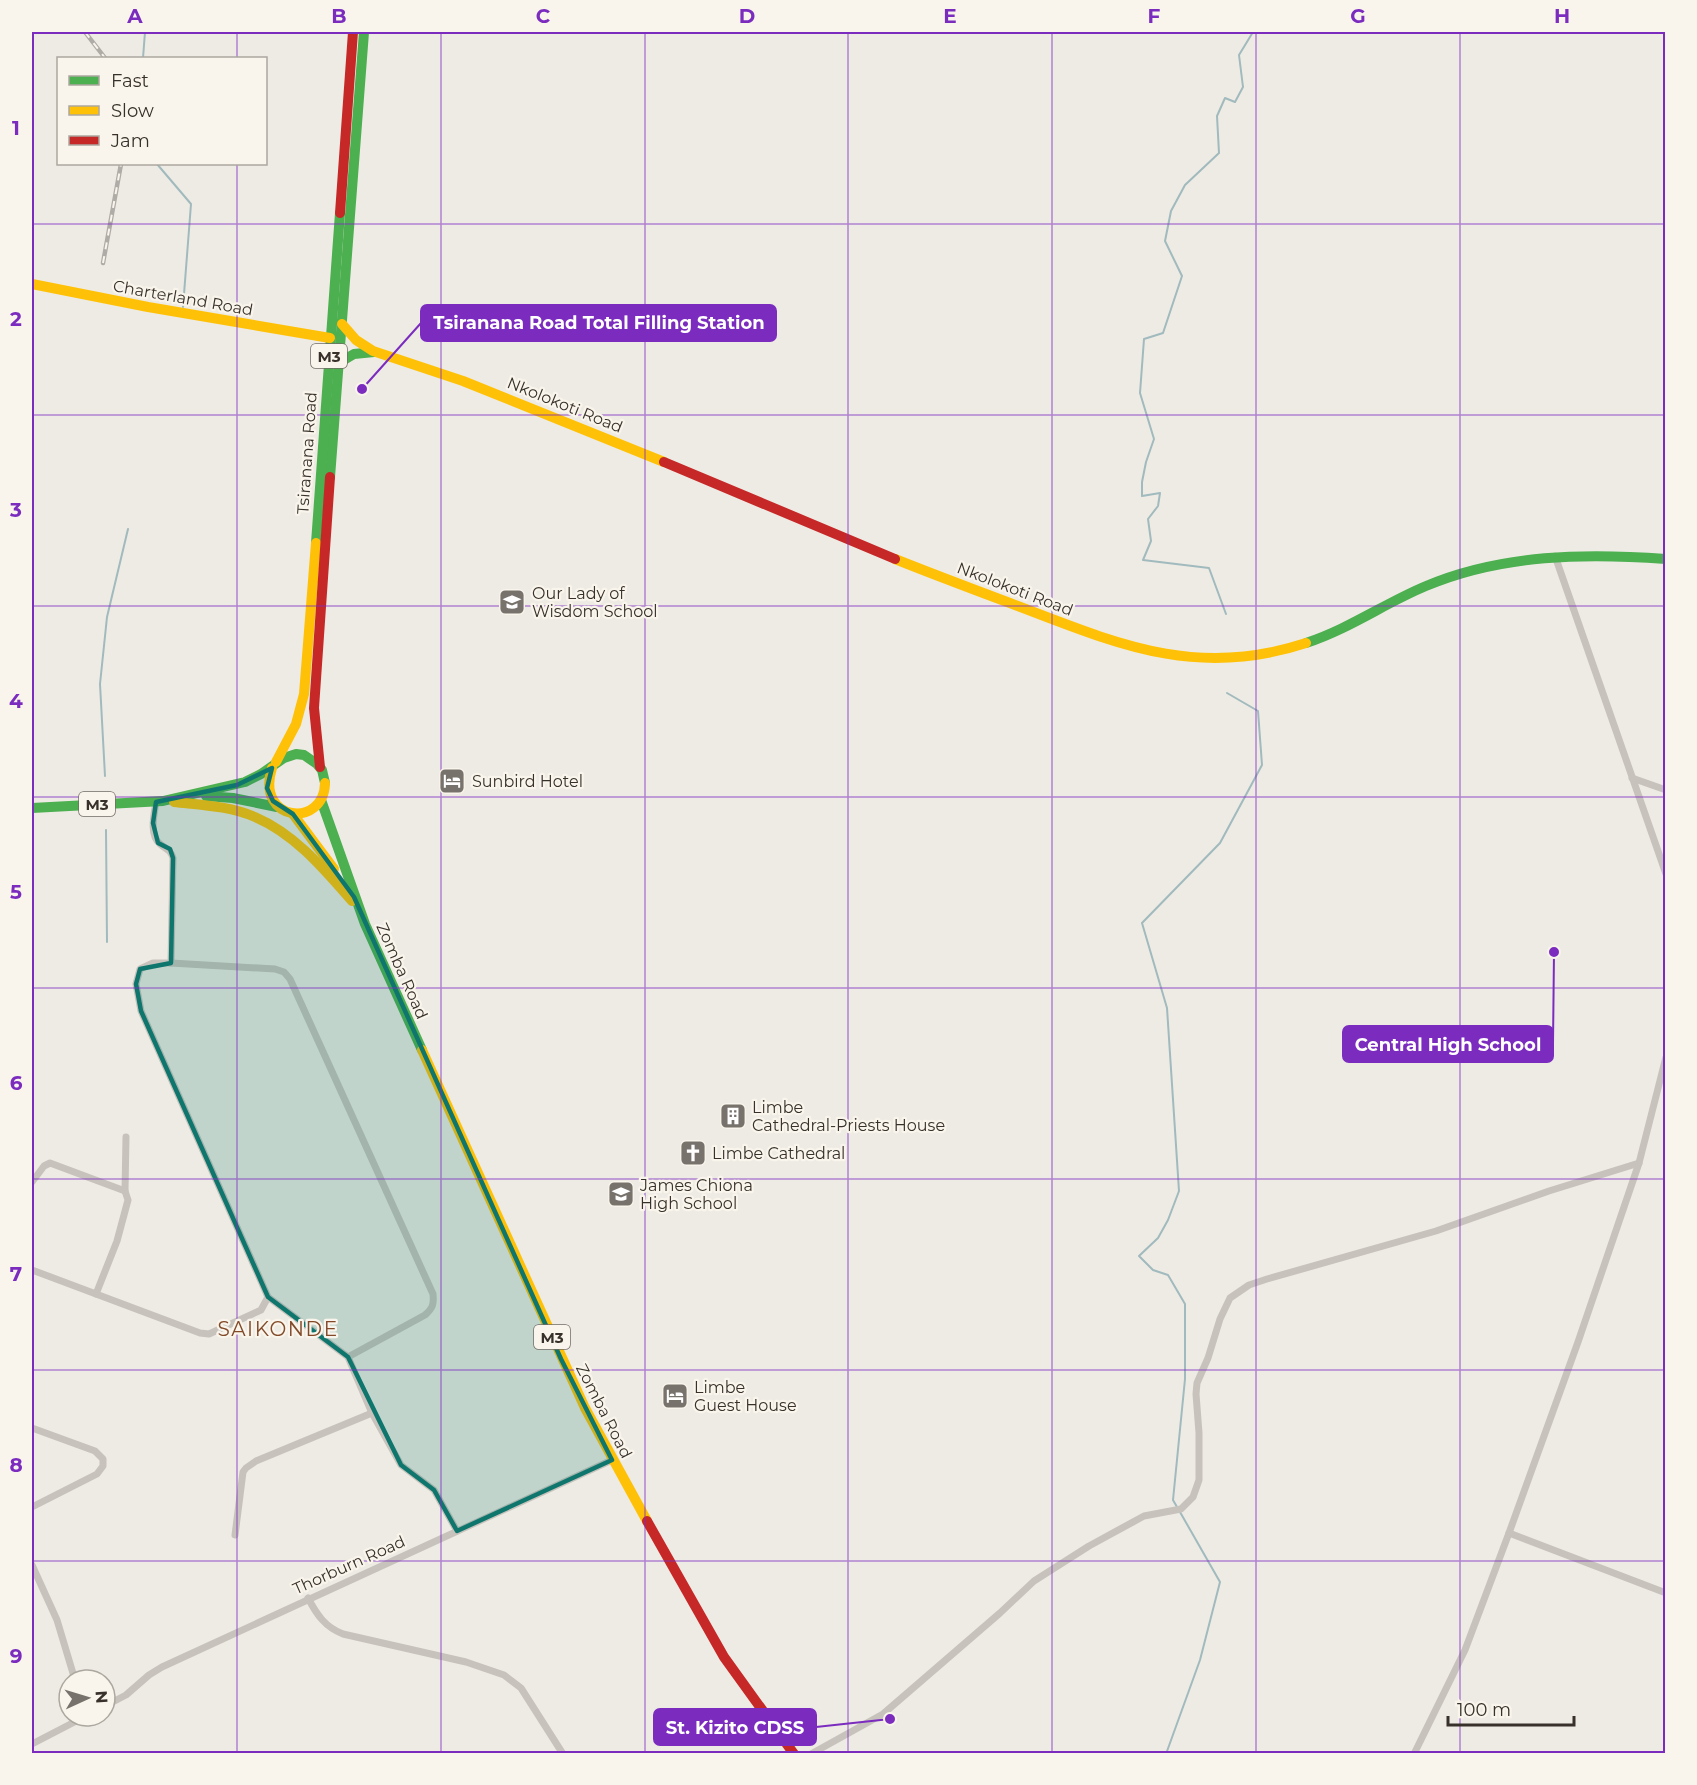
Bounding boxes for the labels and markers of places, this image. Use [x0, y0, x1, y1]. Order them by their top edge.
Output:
callout: Tsiranana Road Total Filling Station [421, 305, 776, 341]
place label: Our Lady of Wisdom School [532, 584, 658, 621]
school or university icon: Our Lady of Wisdom School [497, 587, 527, 617]
hotel icon: Sunbird Hotel [437, 766, 467, 796]
place label: Sunbird Hotel [472, 772, 583, 791]
callout: Central High School [1343, 1026, 1553, 1062]
place label: Limbe Cathedral-Priests House [752, 1098, 945, 1135]
building icon: Limbe Cathedral-Priests House [718, 1101, 748, 1131]
church icon: Limbe Cathedral [678, 1138, 708, 1168]
place label: Limbe Cathedral [712, 1144, 845, 1163]
place label: James Chiona High School [639, 1176, 753, 1213]
school or university icon: James Chiona High School [606, 1179, 636, 1209]
place label: Limbe Guest House [694, 1378, 797, 1415]
hotel icon: Limbe Guest House [660, 1381, 690, 1411]
callout: St. Kizito CDSS [654, 1709, 816, 1745]

